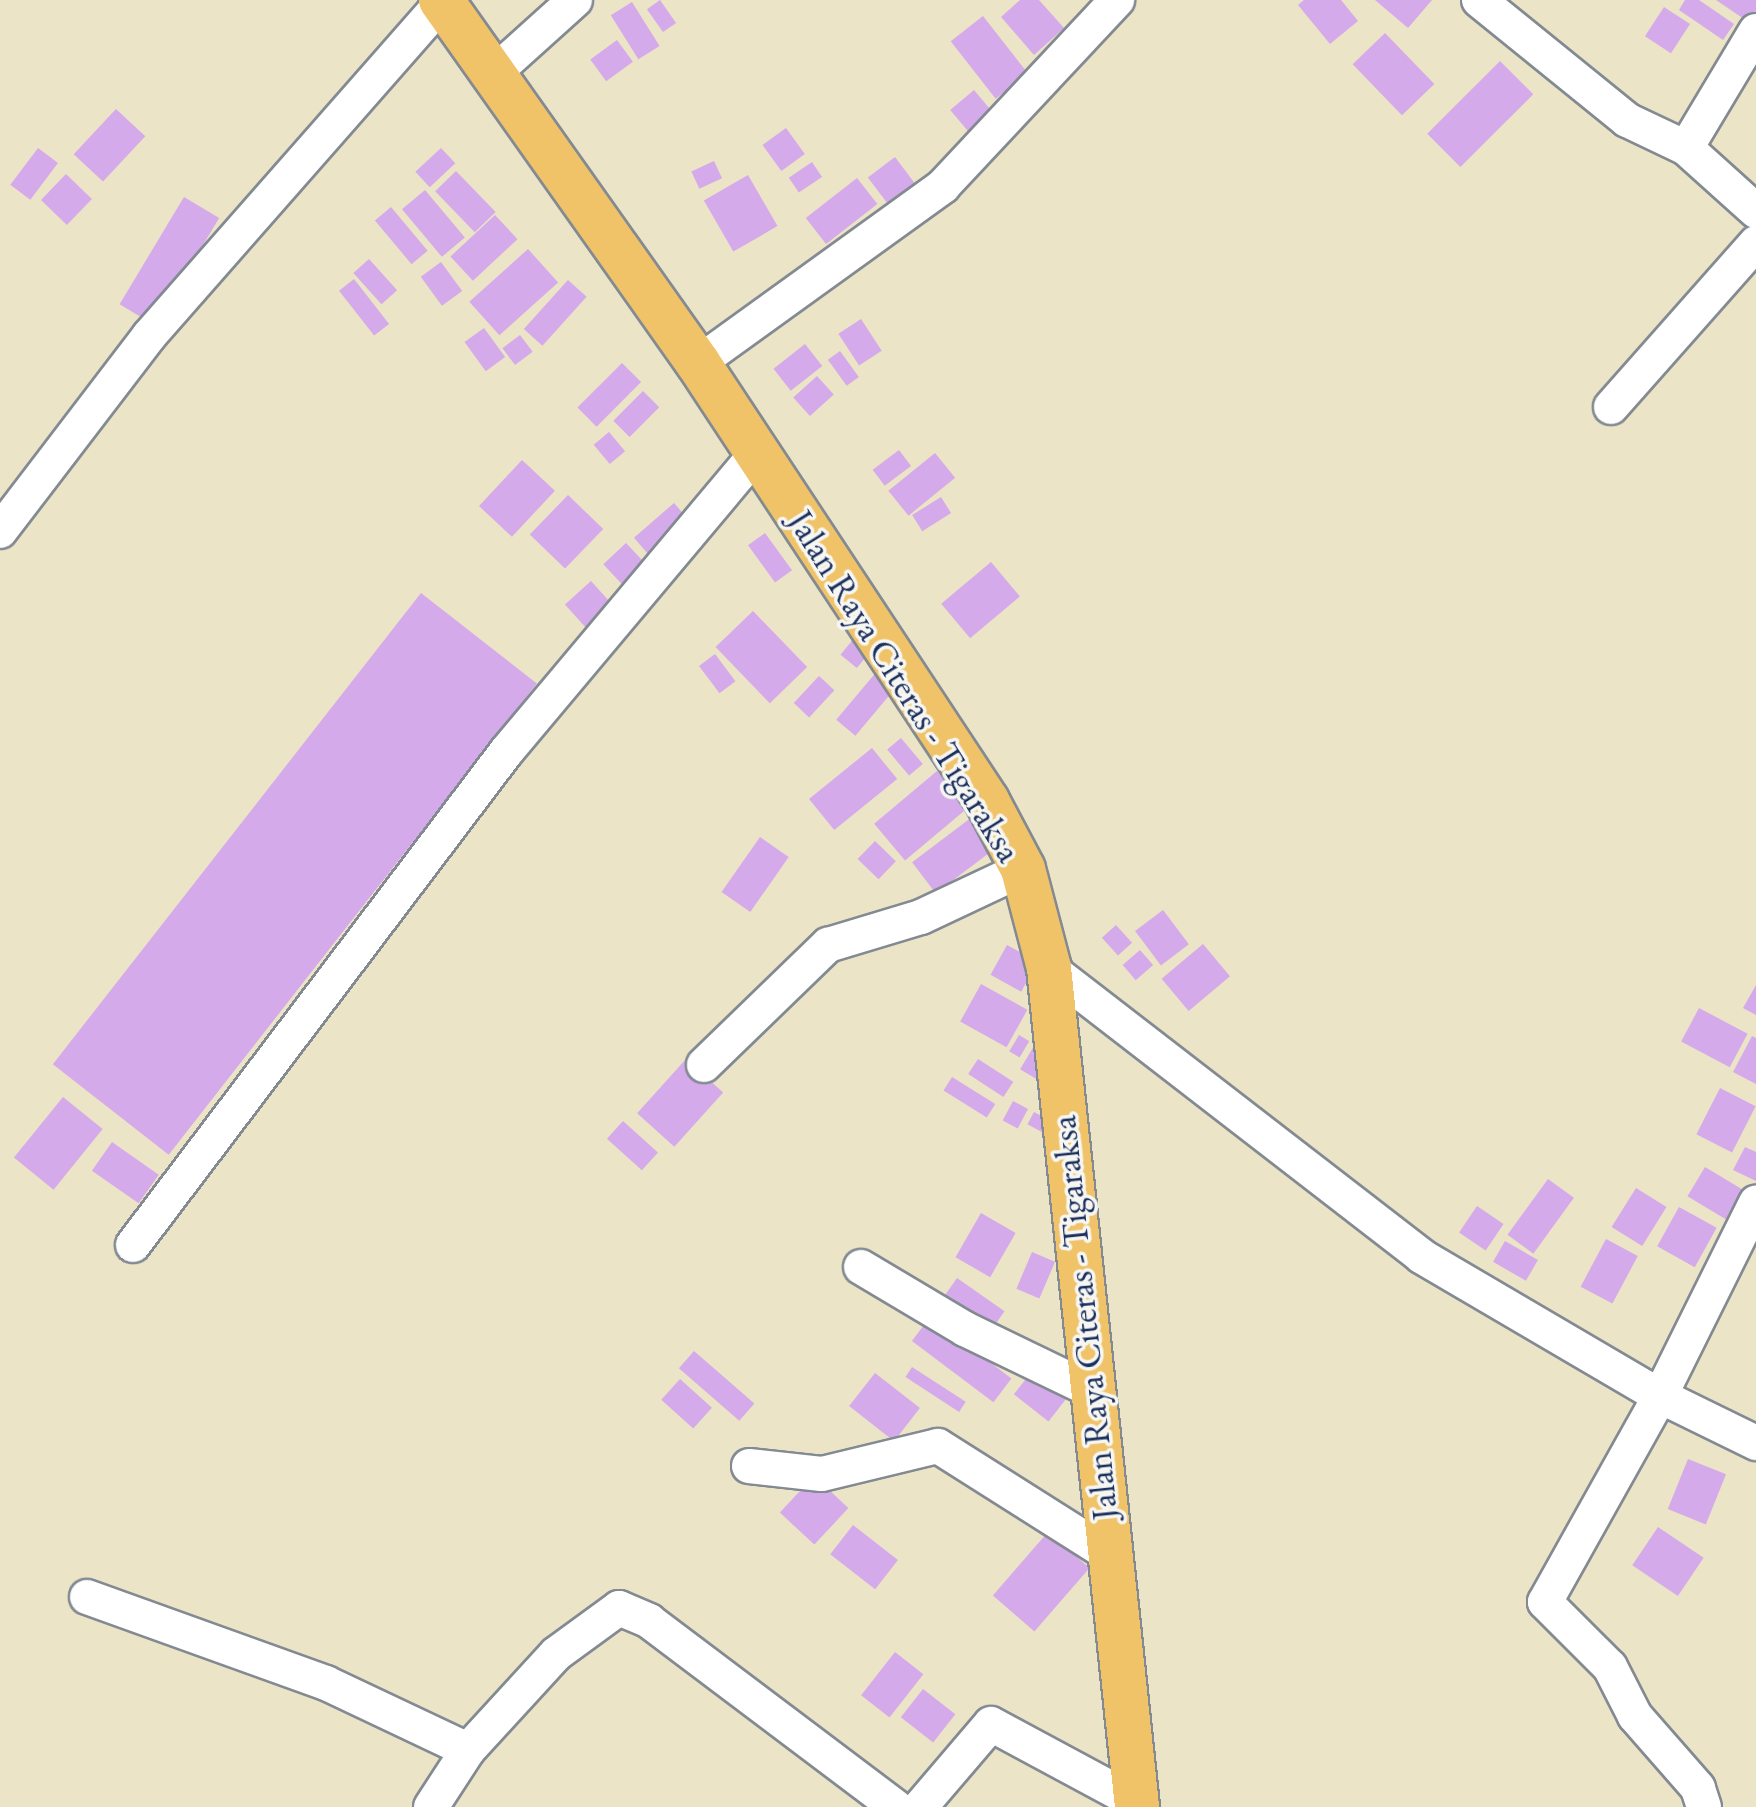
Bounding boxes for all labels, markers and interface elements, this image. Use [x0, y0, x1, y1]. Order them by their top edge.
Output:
street label: Jalan Raya Citeras - Tigaraksa [779, 502, 1031, 870]
street label: Jalan Raya Citeras - Tigaraksa [1041, 1114, 1127, 1522]

